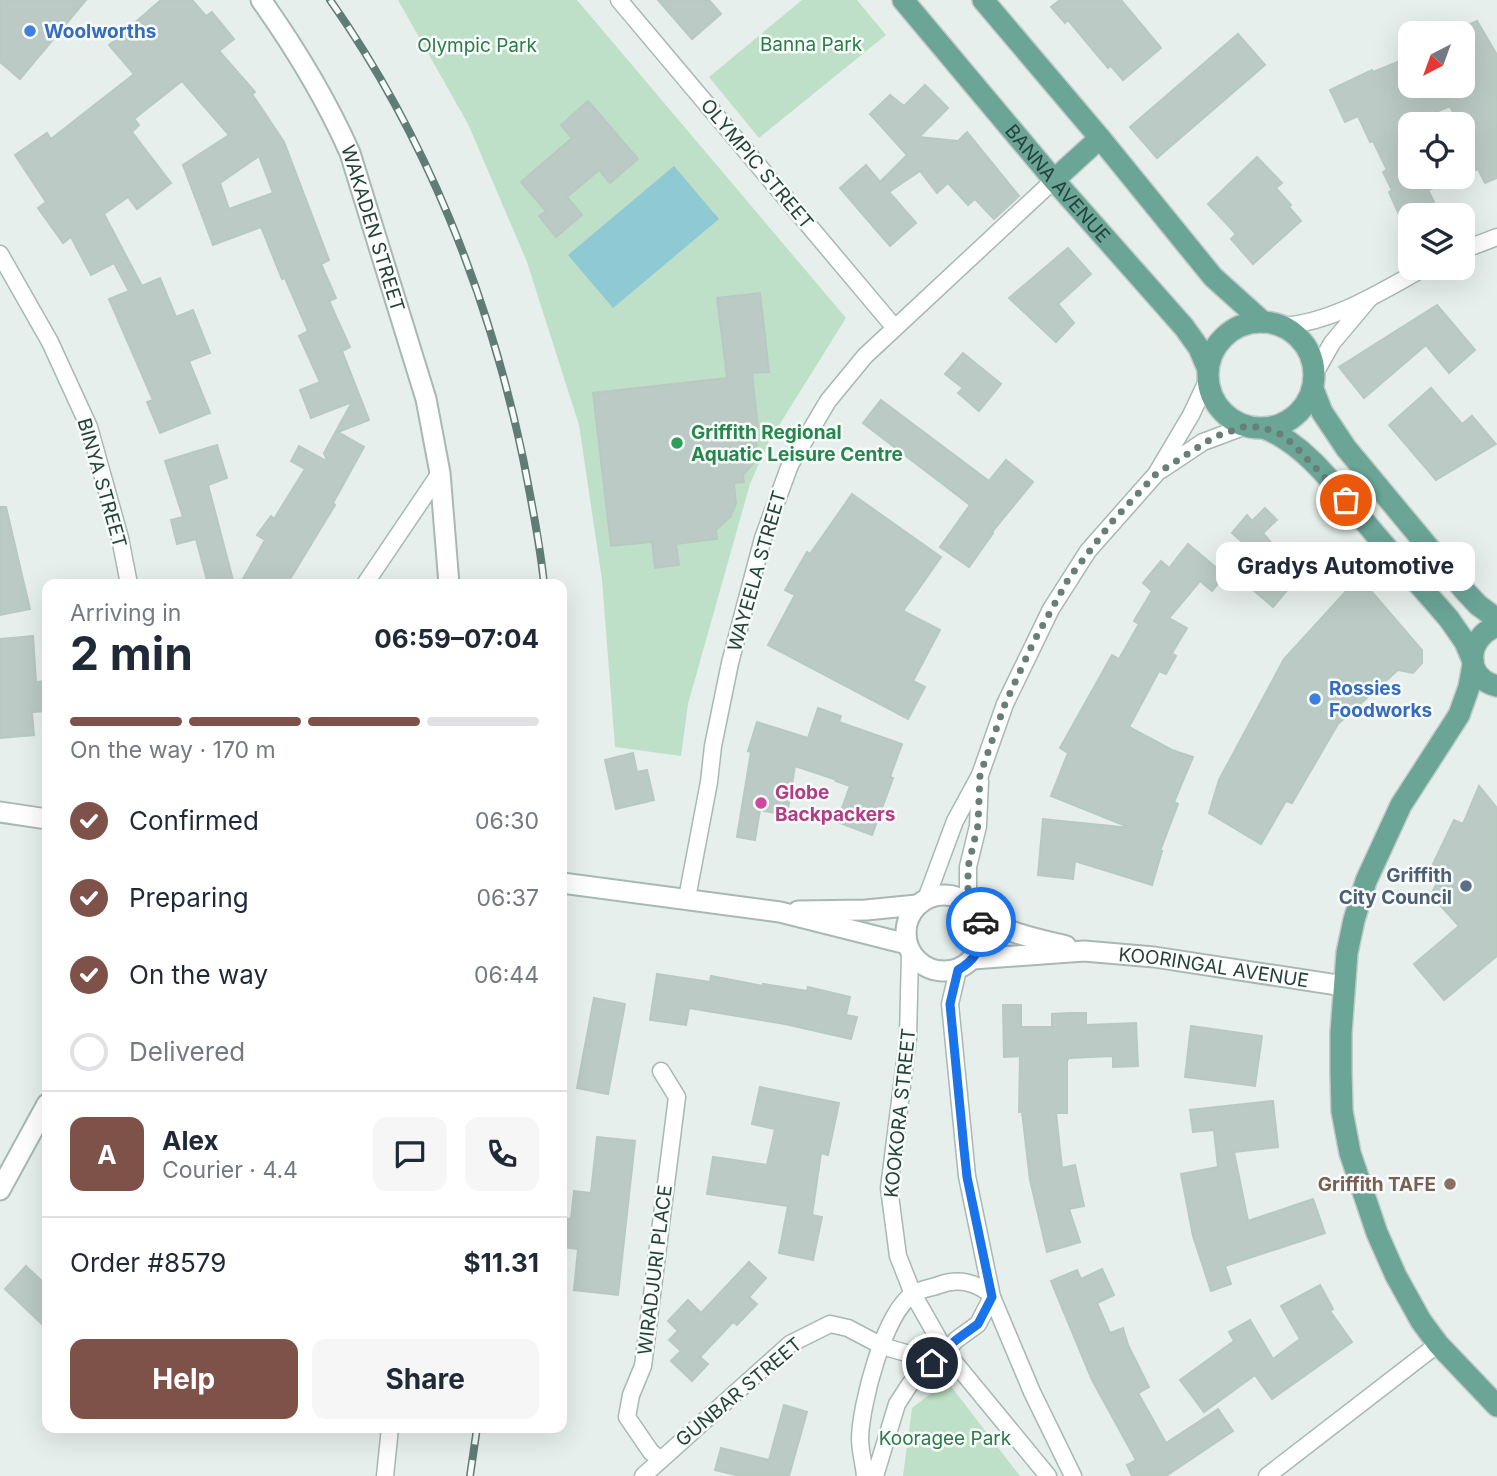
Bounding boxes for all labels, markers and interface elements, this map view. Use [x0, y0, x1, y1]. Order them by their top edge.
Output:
place label: Woolworths [44, 20, 156, 43]
north arrow [1398, 21, 1475, 98]
map controls [1398, 21, 1475, 280]
marker: Woolworths [22, 23, 38, 39]
park label: Banna Park [760, 33, 863, 56]
park label: Olympic Park [417, 34, 537, 57]
street label: OLYMPIC STREET [696, 94, 818, 234]
button: locate [1398, 112, 1475, 189]
street label: BANNA AVENUE [1001, 119, 1115, 247]
street label: WAKADEN STREET [337, 142, 410, 314]
button: layers [1398, 203, 1475, 280]
street label: BINYA STREET [73, 416, 131, 550]
place label: Griffith Regional Aquatic Leisure Centre [691, 421, 903, 466]
marker: Griffith Regional Aquatic Leisure Centre [669, 435, 685, 451]
pin [1316, 470, 1376, 530]
icon: bag [1327, 481, 1365, 519]
street label: WAYEELA STREET [723, 488, 791, 654]
callout: Gradys Automotive [1216, 542, 1476, 591]
text: Gradys Automotive [1237, 552, 1454, 580]
text: Arriving in [70, 599, 181, 627]
text: 06:59–07:04 [374, 623, 539, 654]
text: 2 min [70, 625, 193, 681]
place label: Rossies Foodworks [1329, 677, 1432, 722]
marker: Rossies Foodworks [1307, 691, 1323, 707]
text: On the way · 170 m [70, 736, 276, 764]
place label: Globe Backpackers [775, 781, 895, 826]
marker: Globe Backpackers [753, 795, 769, 811]
icon: check [70, 802, 108, 840]
text: Confirmed [129, 805, 259, 836]
text: 06:30 [475, 807, 539, 835]
place label: Griffith City Council [1339, 864, 1452, 909]
marker: Griffith City Council [1458, 878, 1474, 894]
icon: check [70, 879, 108, 917]
text: Preparing [129, 882, 249, 913]
text: 06:37 [476, 884, 539, 912]
courier [946, 887, 1016, 957]
icon: car [962, 903, 1000, 941]
street label: KOORINGAL AVENUE [1118, 943, 1310, 992]
icon: check [70, 956, 108, 994]
text: On the way [129, 959, 268, 990]
text: 06:44 [474, 961, 539, 989]
street label: KOOKORA STREET [880, 1027, 920, 1199]
text: Delivered [129, 1036, 245, 1067]
button: chat [373, 1117, 447, 1191]
button: phone [465, 1117, 539, 1191]
text: Alex [162, 1125, 219, 1156]
text: A [97, 1139, 117, 1170]
text: Courier · 4.4 [162, 1156, 298, 1184]
place label: Griffith TAFE [1318, 1173, 1436, 1196]
marker: Griffith TAFE [1442, 1176, 1458, 1192]
street label: WIRADJURI PLACE [633, 1184, 677, 1356]
text: Order #8579 [70, 1247, 226, 1278]
text: $11.31 [463, 1247, 539, 1278]
street label: GUNBAR STREET [671, 1333, 807, 1451]
pin [902, 1333, 962, 1393]
button: Help [70, 1339, 298, 1419]
button: Share [312, 1339, 539, 1419]
icon: home [913, 1344, 951, 1382]
park label: Kooragee Park [879, 1427, 1012, 1450]

